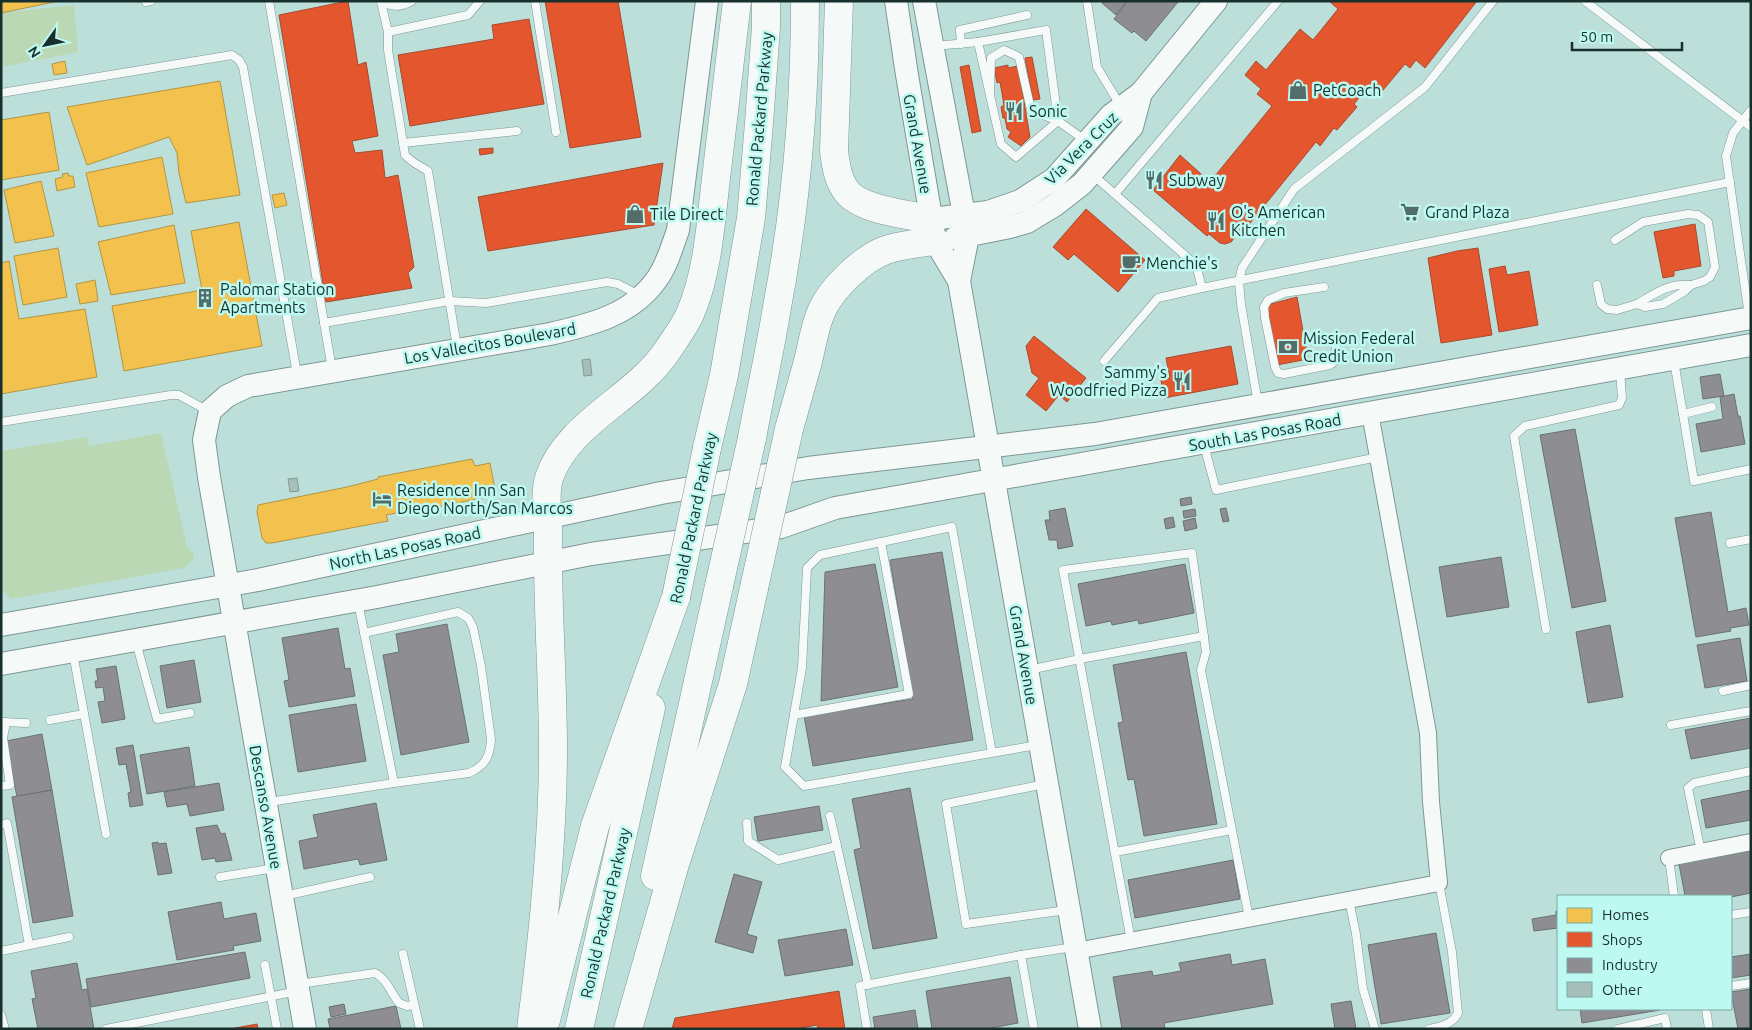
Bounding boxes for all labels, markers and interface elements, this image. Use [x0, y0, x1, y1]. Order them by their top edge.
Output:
north arrow [20, 20, 70, 70]
scale bar [1572, 20, 1682, 52]
text: 50 m [1580, 28, 1613, 45]
street label: Ronald Packard Parkway [742, 31, 776, 207]
text: N [25, 43, 44, 61]
shop icon: PetCoach [1287, 79, 1309, 101]
place label: PetCoach [1313, 81, 1381, 99]
street label: Grand Avenue [900, 93, 936, 195]
restaurant icon: Sonic [1003, 100, 1025, 122]
place label: Sonic [1029, 102, 1068, 120]
street label: Via Vera Cruz [1041, 108, 1121, 188]
restaurant icon: Subway [1143, 169, 1165, 191]
place label: Subway [1169, 171, 1224, 189]
supermarket icon: Grand Plaza [1399, 201, 1421, 223]
shop icon: Tile Direct [624, 203, 646, 225]
place label: O's American Kitchen [1231, 203, 1325, 239]
place label: Grand Plaza [1425, 203, 1510, 221]
place label: Tile Direct [650, 205, 724, 223]
restaurant icon: O's American Kitchen [1205, 210, 1227, 232]
cafe icon: Menchie's [1120, 252, 1142, 274]
place label: Menchie's [1146, 254, 1218, 272]
place label: Palomar Station Apartments [220, 280, 335, 316]
building icon: Palomar Station Apartments [194, 287, 216, 309]
street label: Los Vallecitos Boulevard [403, 319, 577, 367]
place label: Mission Federal Credit Union [1303, 329, 1415, 365]
bank icon: Mission Federal Credit Union [1277, 336, 1299, 358]
place label: Sammy's Woodfried Pizza [1050, 363, 1167, 399]
restaurant icon: Sammy's Woodfried Pizza [1171, 370, 1193, 392]
street label: South Las Posas Road [1187, 410, 1343, 454]
street label: Ronald Packard Parkway [666, 431, 720, 605]
place label: Residence Inn San Diego North/San Marcos [397, 481, 573, 517]
hotel icon: Residence Inn San Diego North/San Marcos [371, 488, 393, 510]
street label: North Las Posas Road [328, 523, 482, 573]
street label: Grand Avenue [1006, 604, 1042, 706]
street label: Descanso Avenue [246, 744, 286, 870]
street label: Ronald Packard Parkway [577, 826, 633, 1000]
legend [1557, 895, 1732, 1010]
text: Homes [1602, 906, 1649, 923]
text: Shops [1602, 931, 1643, 948]
text: Industry [1602, 956, 1657, 973]
text: Other [1602, 981, 1642, 998]

